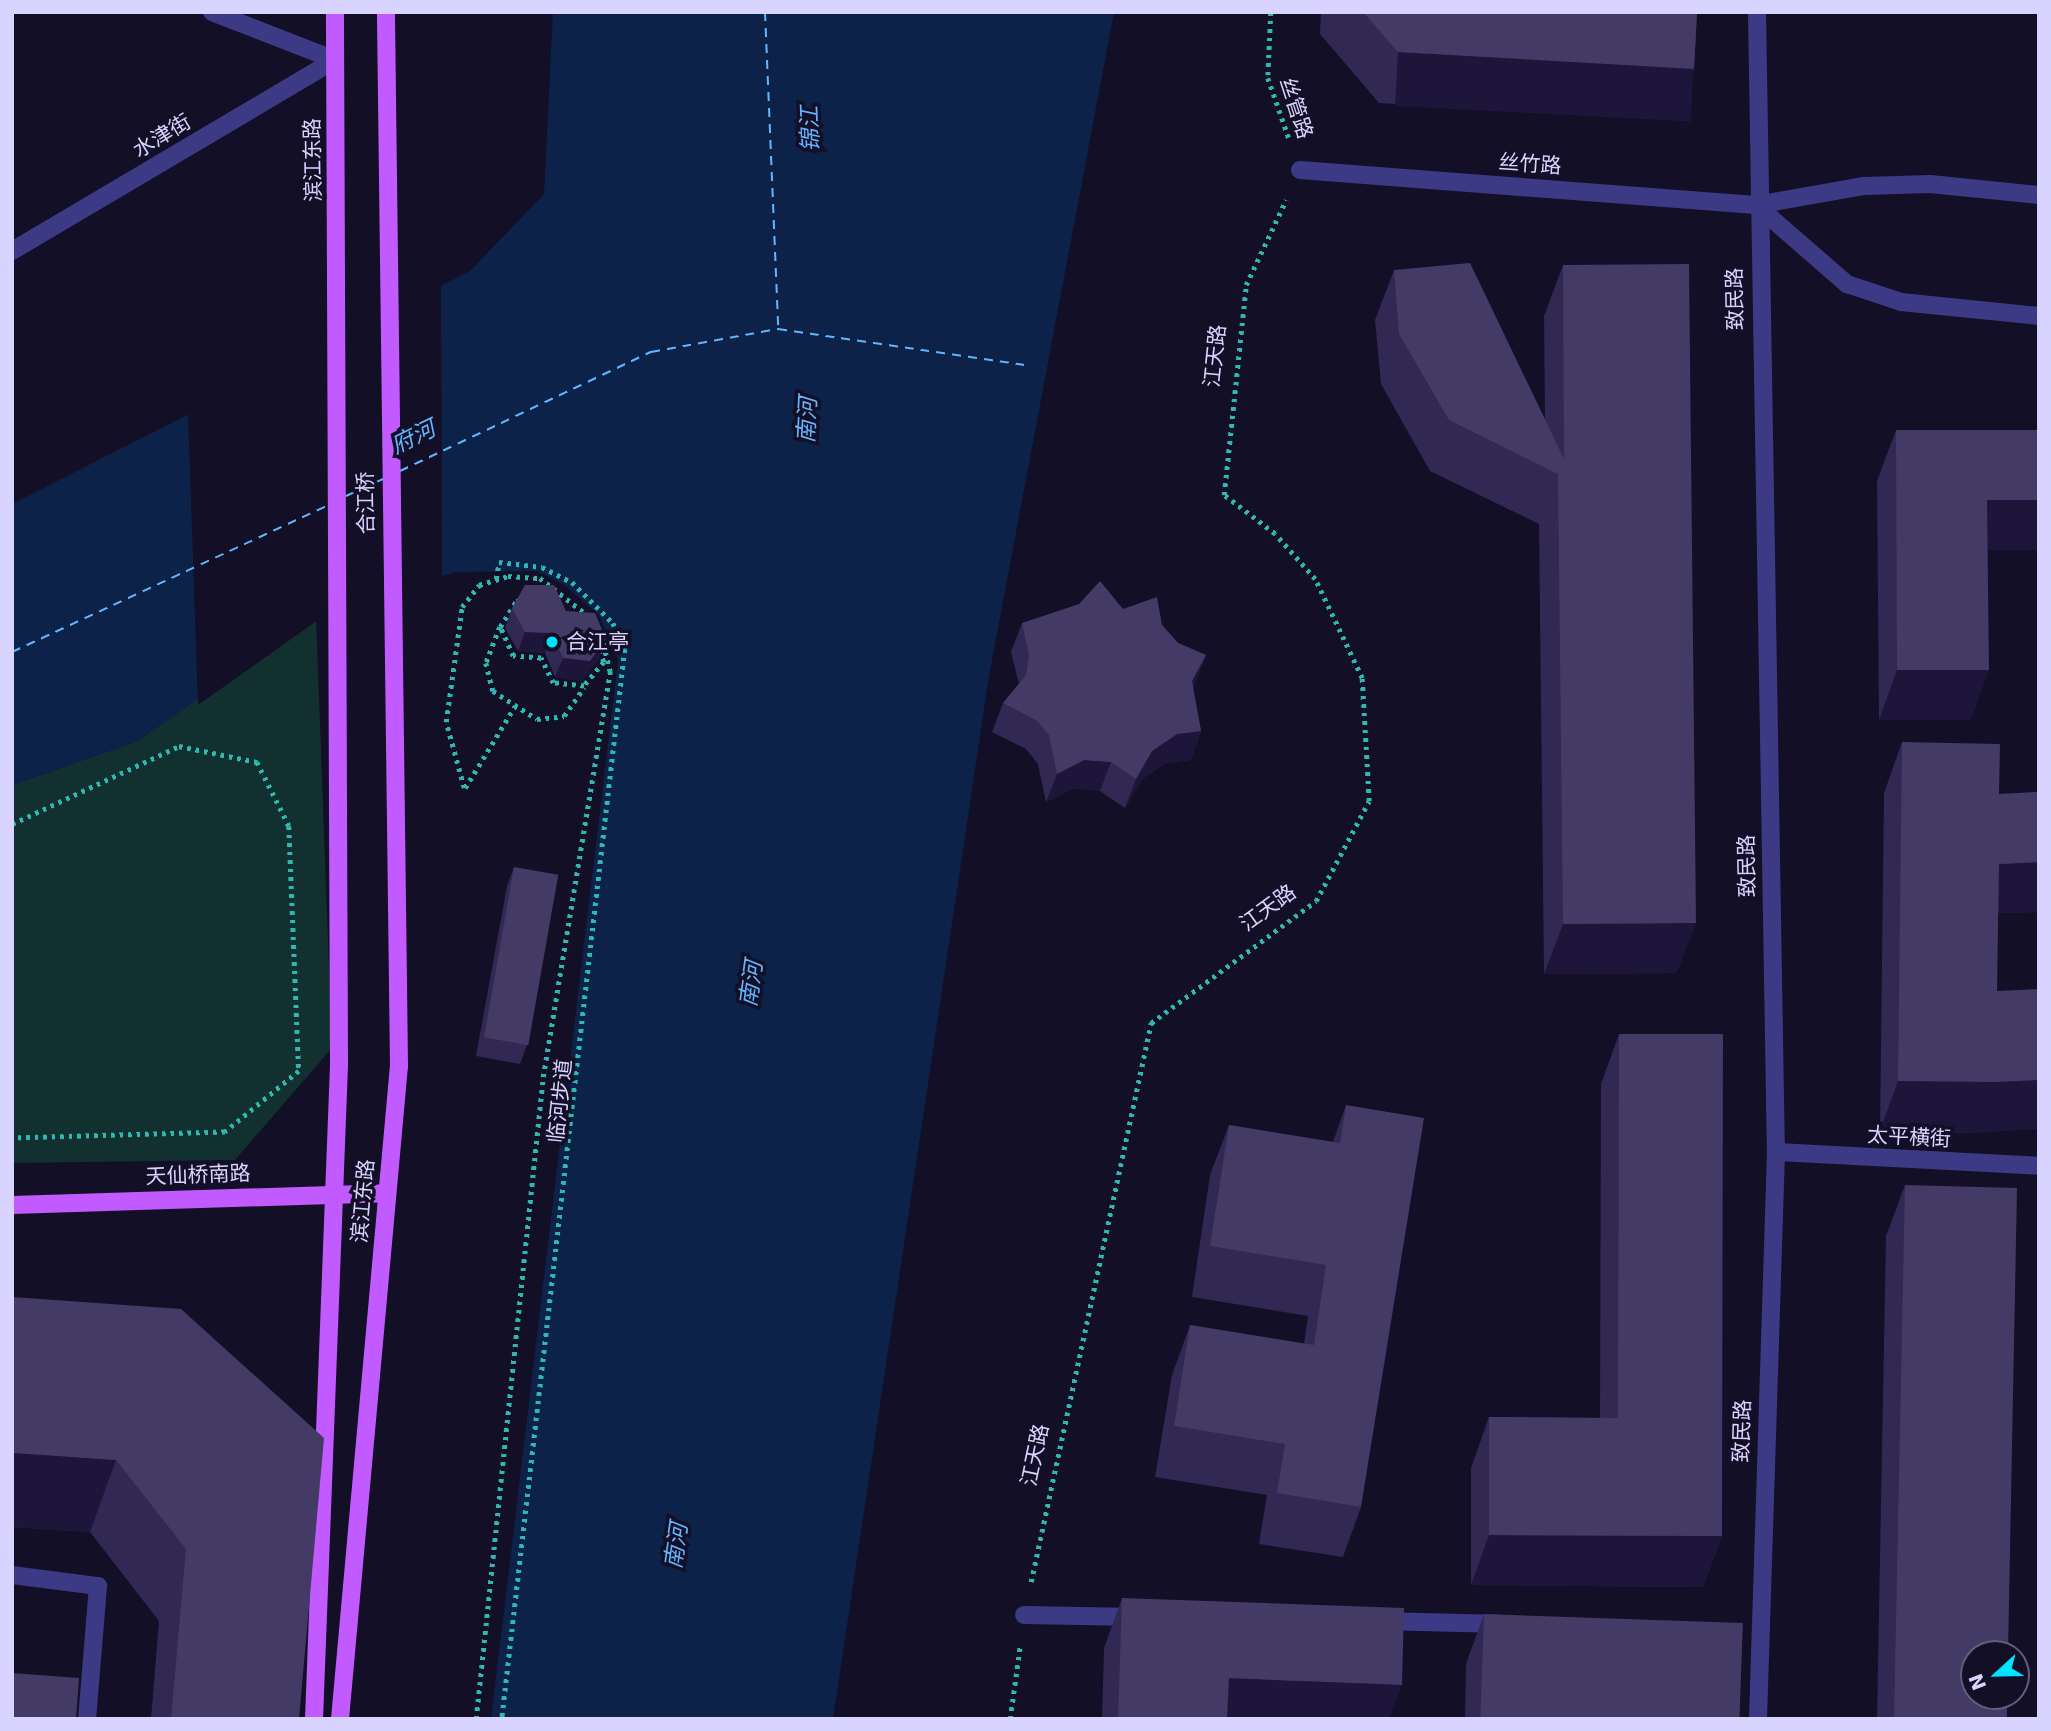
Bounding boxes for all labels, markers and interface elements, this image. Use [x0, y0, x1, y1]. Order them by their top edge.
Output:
street label: 丝管路 [1274, 74, 1318, 142]
water label: 锦江 [795, 106, 825, 152]
street label: 水津街 [129, 109, 195, 163]
street label: 滨江东路 [300, 118, 326, 202]
street label: 丝竹路 [1498, 149, 1562, 179]
street label: 致民路 [1722, 267, 1748, 331]
street label: 江天路 [1199, 323, 1231, 389]
water label: 南河 [792, 396, 822, 444]
water label: 府河 [386, 415, 440, 459]
street label: 合江桥 [353, 471, 379, 535]
place label: 合江亭 [566, 629, 629, 655]
marker: 合江亭 [544, 634, 560, 650]
street label: 致民路 [1734, 834, 1760, 898]
street label: 江天路 [1235, 879, 1301, 937]
water label: 南河 [734, 959, 768, 1009]
street label: 临河步道 [543, 1058, 577, 1144]
street label: 太平横街 [1866, 1122, 1952, 1152]
street label: 滨江东路 [347, 1158, 379, 1244]
street label: 天仙桥南路 [145, 1161, 251, 1189]
street label: 致民路 [1728, 1399, 1756, 1463]
street label: 江天路 [1016, 1422, 1054, 1488]
water label: 南河 [659, 1521, 693, 1571]
north arrow [1960, 1640, 2030, 1710]
text: N [1964, 1671, 1991, 1694]

